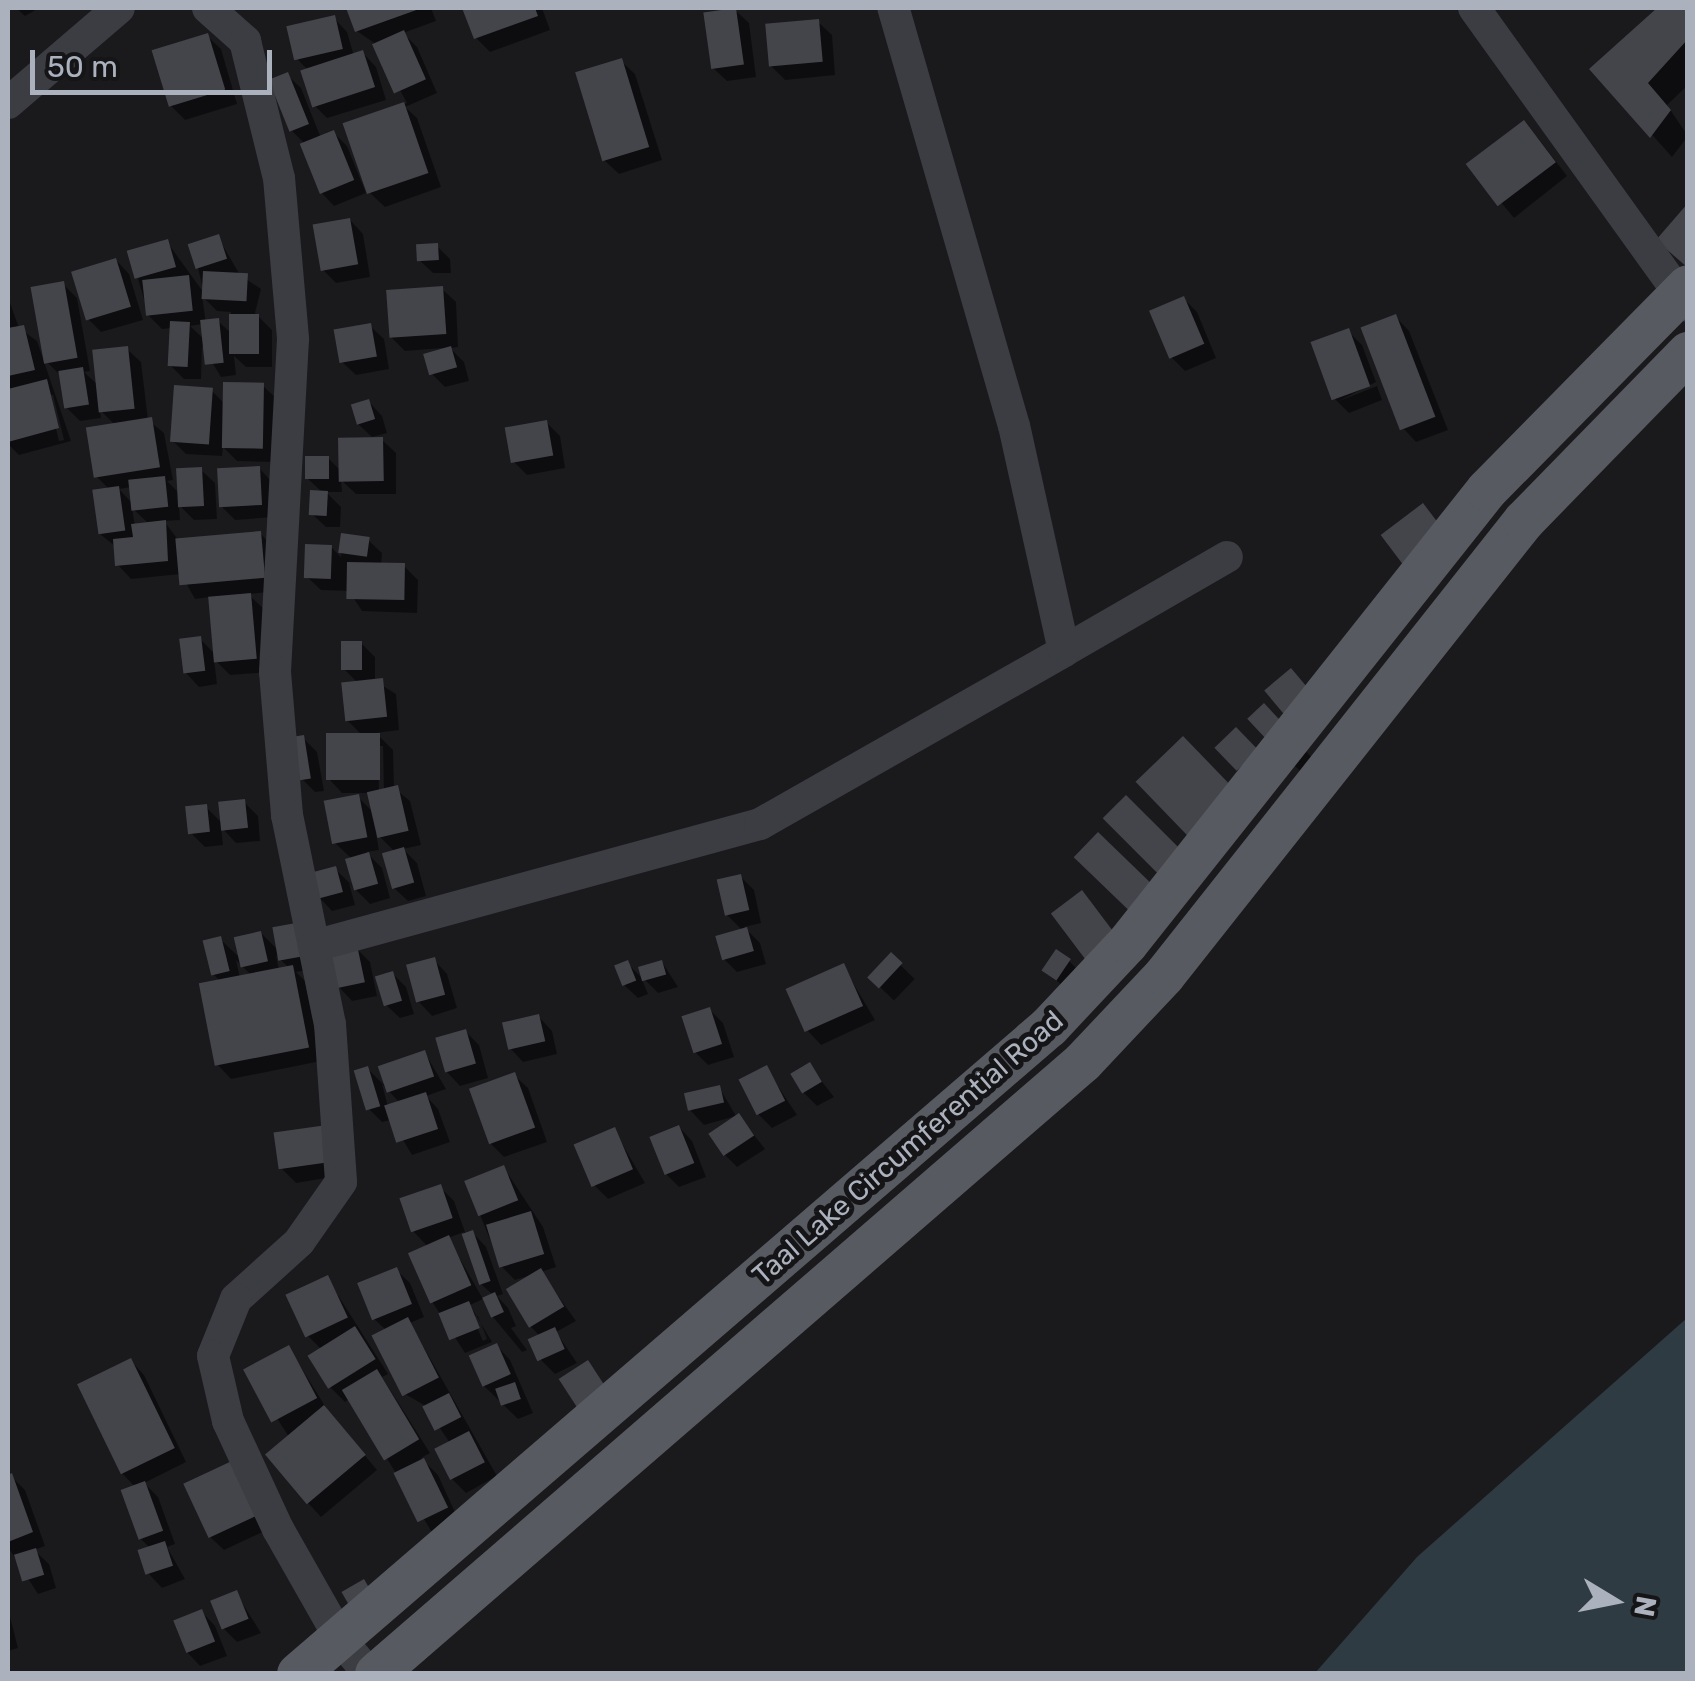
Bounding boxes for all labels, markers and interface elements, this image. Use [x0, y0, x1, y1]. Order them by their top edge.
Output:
scale bar [35, 30, 278, 92]
text: 50 m [47, 49, 118, 85]
street label: Taal Lake Circumferential Road [746, 1004, 1070, 1292]
north arrow [1565, 1551, 1665, 1651]
text: N [1627, 1594, 1663, 1619]

